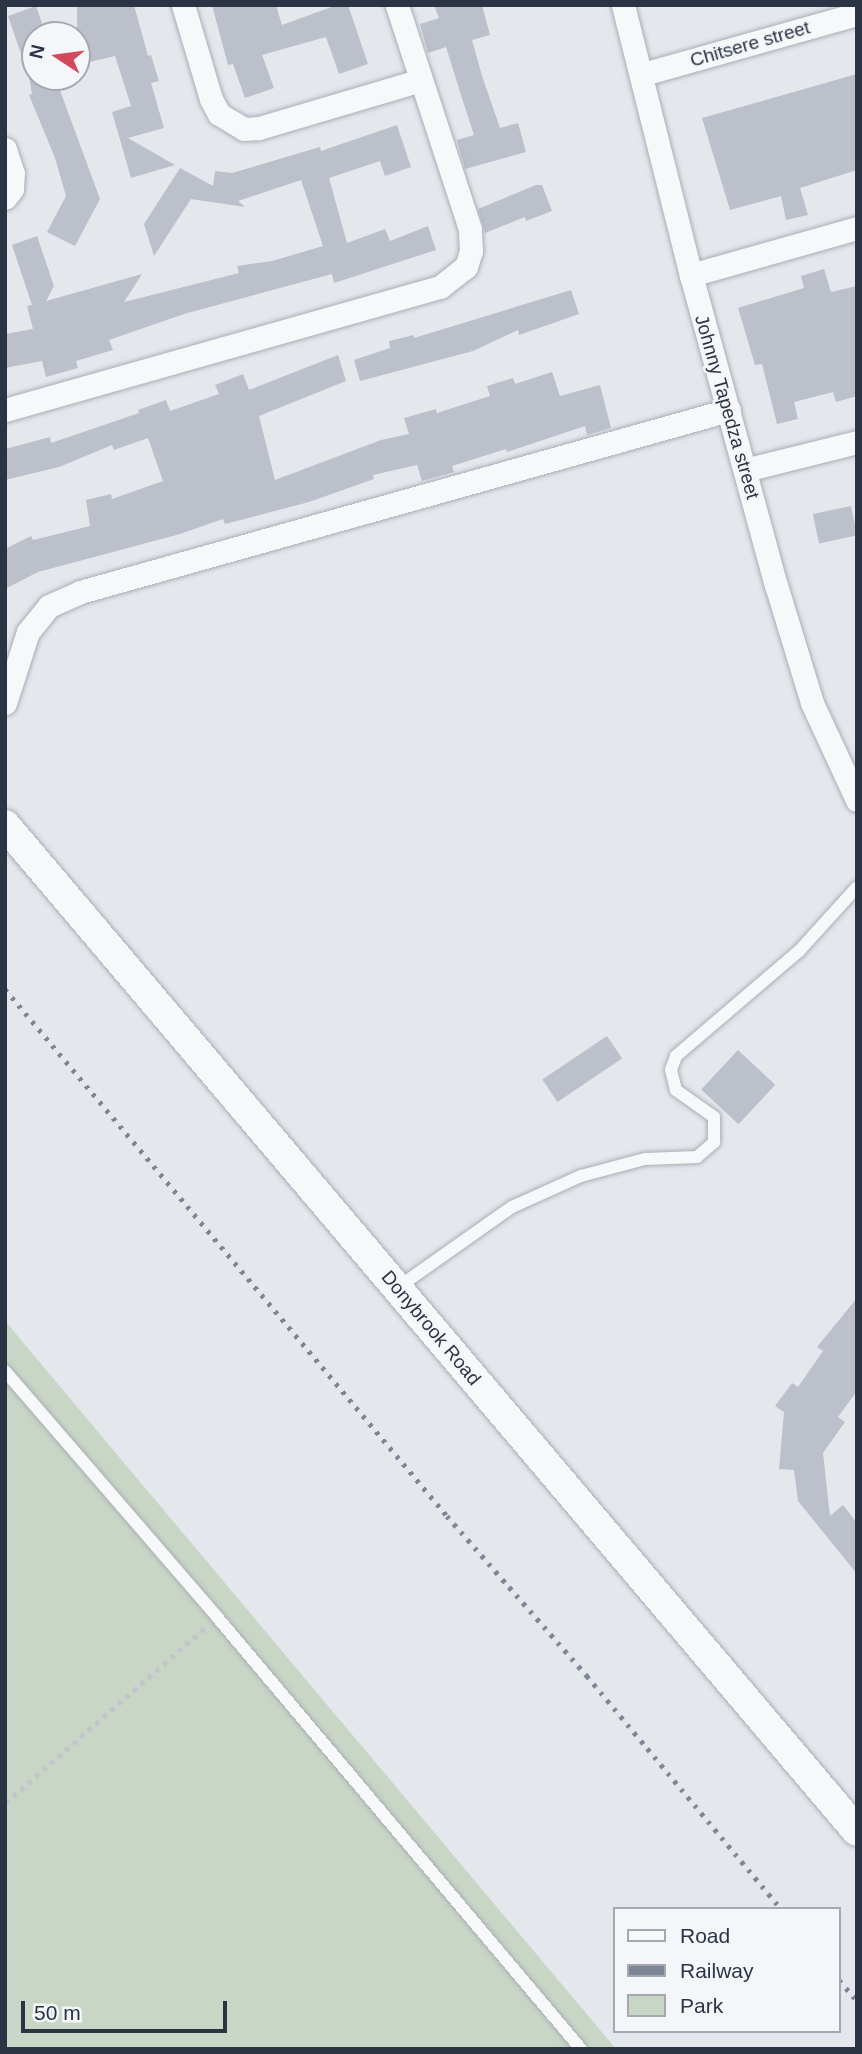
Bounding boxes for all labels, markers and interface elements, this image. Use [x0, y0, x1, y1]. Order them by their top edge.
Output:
street label: Chitsere street [687, 16, 813, 72]
north arrow [21, 21, 91, 91]
text: N [25, 43, 49, 61]
street label: Johnny Tapedza street [690, 312, 764, 502]
street label: Donybrook Road [376, 1266, 486, 1390]
legend [614, 1907, 841, 2033]
text: Road [680, 1924, 730, 1947]
text: Railway [680, 1959, 754, 1982]
scale bar [24, 1988, 231, 2032]
text: Park [680, 1994, 723, 2017]
text: 50 m [34, 2001, 81, 2024]

